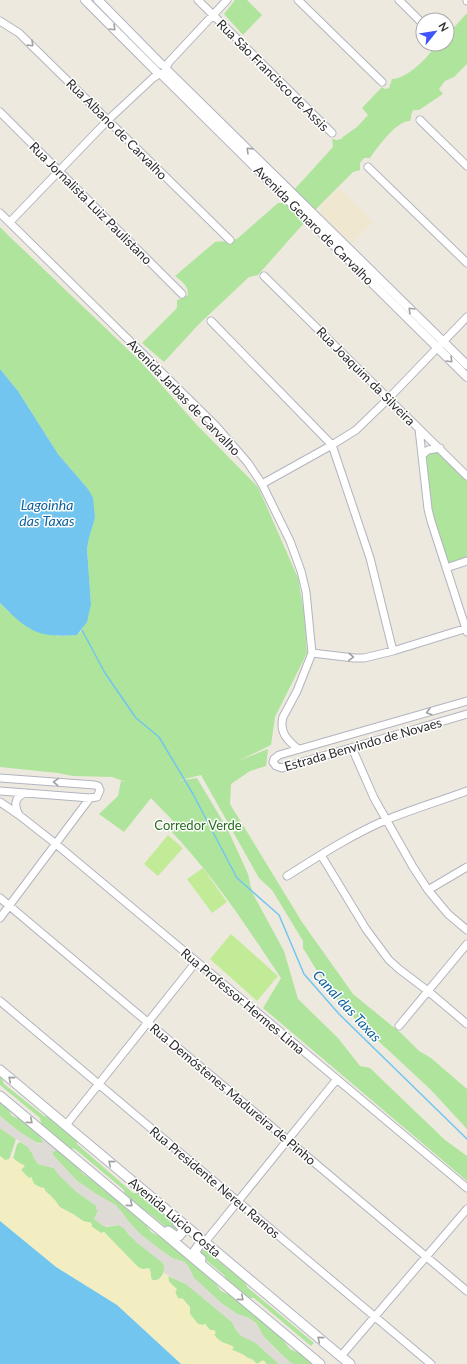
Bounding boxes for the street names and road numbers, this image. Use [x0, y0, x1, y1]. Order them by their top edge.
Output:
street label: Rua São Francisco de Assis [214, 16, 333, 135]
street label: Rua Albano de Carvalho [63, 75, 171, 183]
street label: Rua Jornalista Luiz Paulistano [26, 138, 156, 268]
street label: Avenida Genaro de Carvalho [251, 162, 377, 288]
street label: Rua Joaquim da Silveira [313, 323, 419, 429]
street label: Avenida Jarbas de Carvalho [124, 335, 244, 459]
street label: Estrada Benvindo de Novaes [282, 714, 444, 774]
street label: Rua Professor Hermes Lima [178, 945, 308, 1057]
street label: Rua Demóstenes Madureira de Pinho [147, 1020, 319, 1168]
street label: Rua Presidente Nereu Ramos [146, 1123, 284, 1242]
street label: Avenida Lúcio Costa [126, 1174, 224, 1260]

